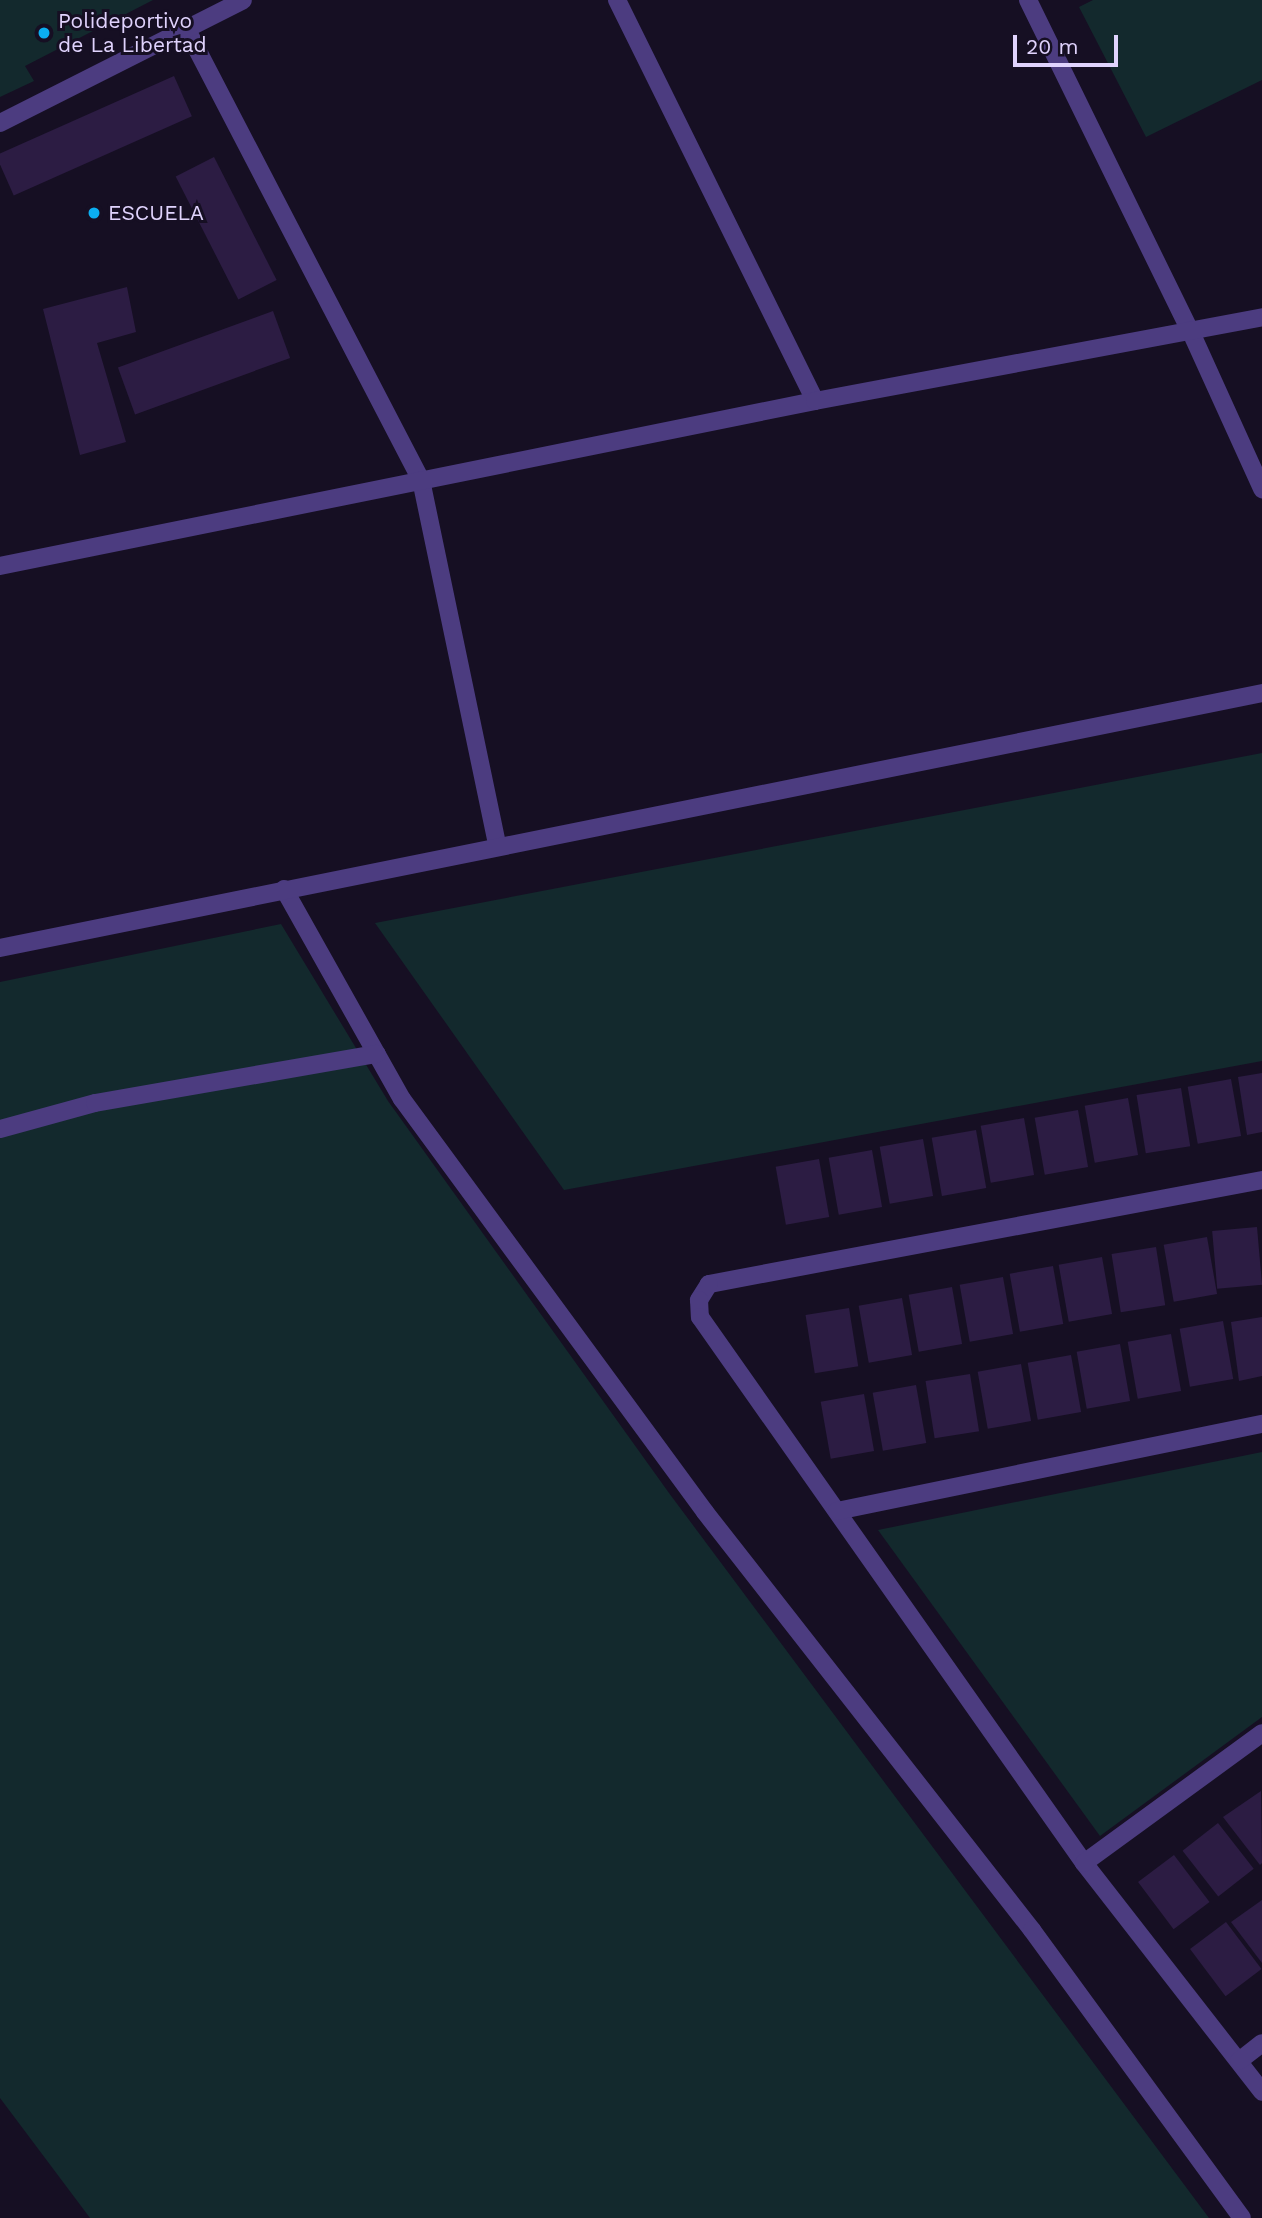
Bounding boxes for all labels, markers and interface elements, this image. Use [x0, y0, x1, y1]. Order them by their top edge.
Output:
place label: Polideportivo de La Libertad [58, 8, 207, 58]
scale bar [1017, 21, 1122, 65]
marker: Polideportivo de La Libertad [36, 25, 52, 41]
text: 20 m [1026, 34, 1078, 59]
place label: ESCUELA [108, 200, 204, 226]
marker: ESCUELA [86, 205, 102, 221]

